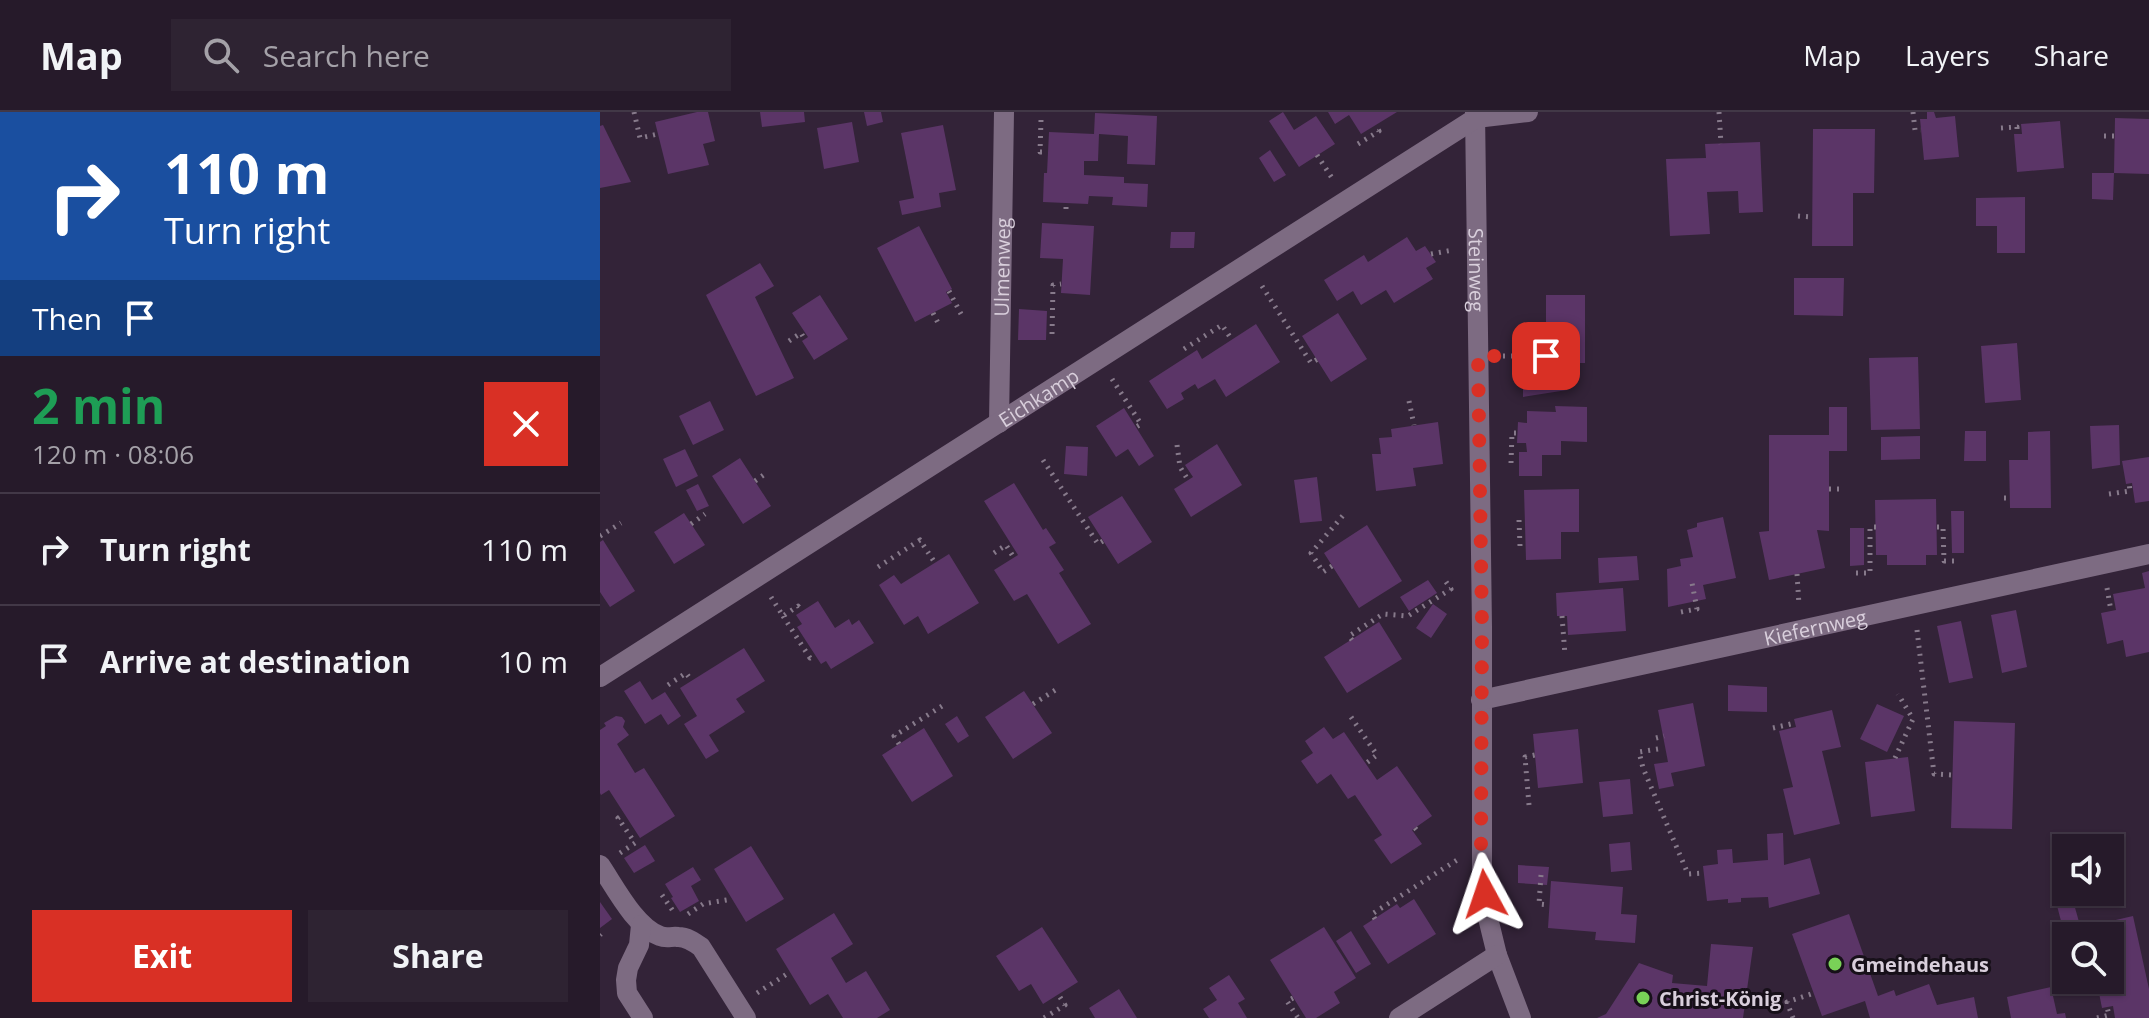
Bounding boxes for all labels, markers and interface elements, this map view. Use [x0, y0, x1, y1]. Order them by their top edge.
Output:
search box [171, 19, 731, 91]
text: Map [40, 29, 123, 81]
icon: search [199, 33, 243, 77]
text: Search here [263, 35, 430, 76]
text: Map [1803, 36, 1861, 74]
text: Layers [1905, 36, 1990, 74]
text: Share [2034, 36, 2109, 74]
text: 110 m [164, 134, 330, 210]
icon: right [32, 144, 136, 248]
text: Turn right [164, 206, 330, 255]
street label: Ulmenweg [987, 217, 1016, 317]
street label: Steinweg [1463, 228, 1491, 312]
icon: arrive [118, 296, 162, 340]
text: Then [32, 298, 102, 339]
pin [1512, 322, 1580, 390]
icon: arrive [1524, 334, 1568, 378]
street label: Eichkamp [993, 362, 1084, 433]
text: 2 min [32, 373, 165, 438]
button: close [484, 382, 568, 466]
text: 120 m · 08:06 [32, 436, 194, 472]
icon: right [32, 527, 76, 571]
text: Turn right [100, 529, 251, 570]
text: 110 m [481, 529, 568, 570]
street label: Kiefernweg [1761, 603, 1869, 651]
icon: arrive [32, 639, 76, 683]
text: Arrive at destination [100, 641, 411, 682]
text: 10 m [498, 641, 568, 682]
map controls [2052, 834, 2124, 994]
button: sound [2052, 834, 2124, 906]
position arrow [1443, 852, 1527, 936]
button: Exit [32, 910, 292, 1002]
button: Share [308, 910, 568, 1002]
button: search [2052, 922, 2124, 994]
place label: Gmeindehaus [1851, 951, 1989, 978]
marker: Gmeindehaus [1826, 955, 1844, 973]
place label: Christ-König [1659, 985, 1782, 1012]
marker: Christ-König [1634, 989, 1652, 1007]

